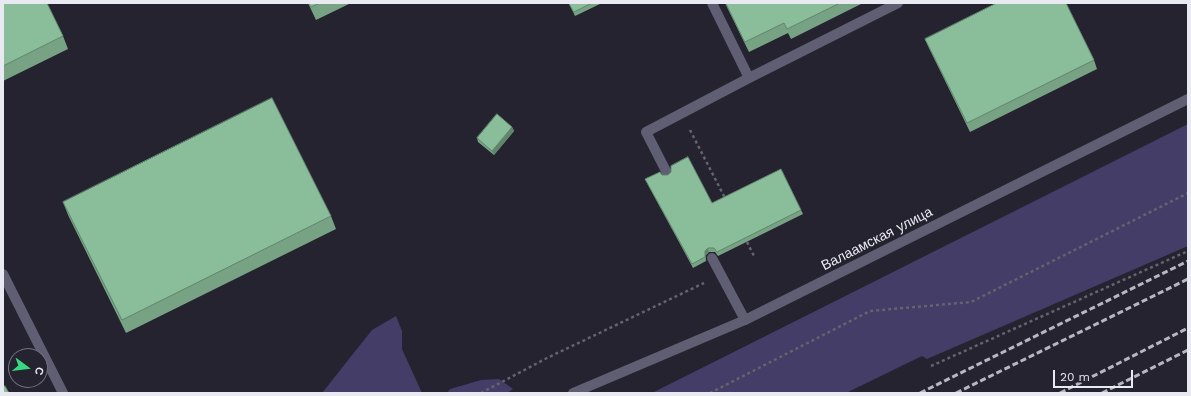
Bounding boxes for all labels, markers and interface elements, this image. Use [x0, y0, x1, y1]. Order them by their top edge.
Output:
street label: Валаамская улица [819, 204, 935, 274]
north arrow [8, 348, 48, 388]
scale bar [1055, 362, 1135, 388]
text: С [32, 365, 46, 376]
text: 20 m [1060, 370, 1090, 384]

